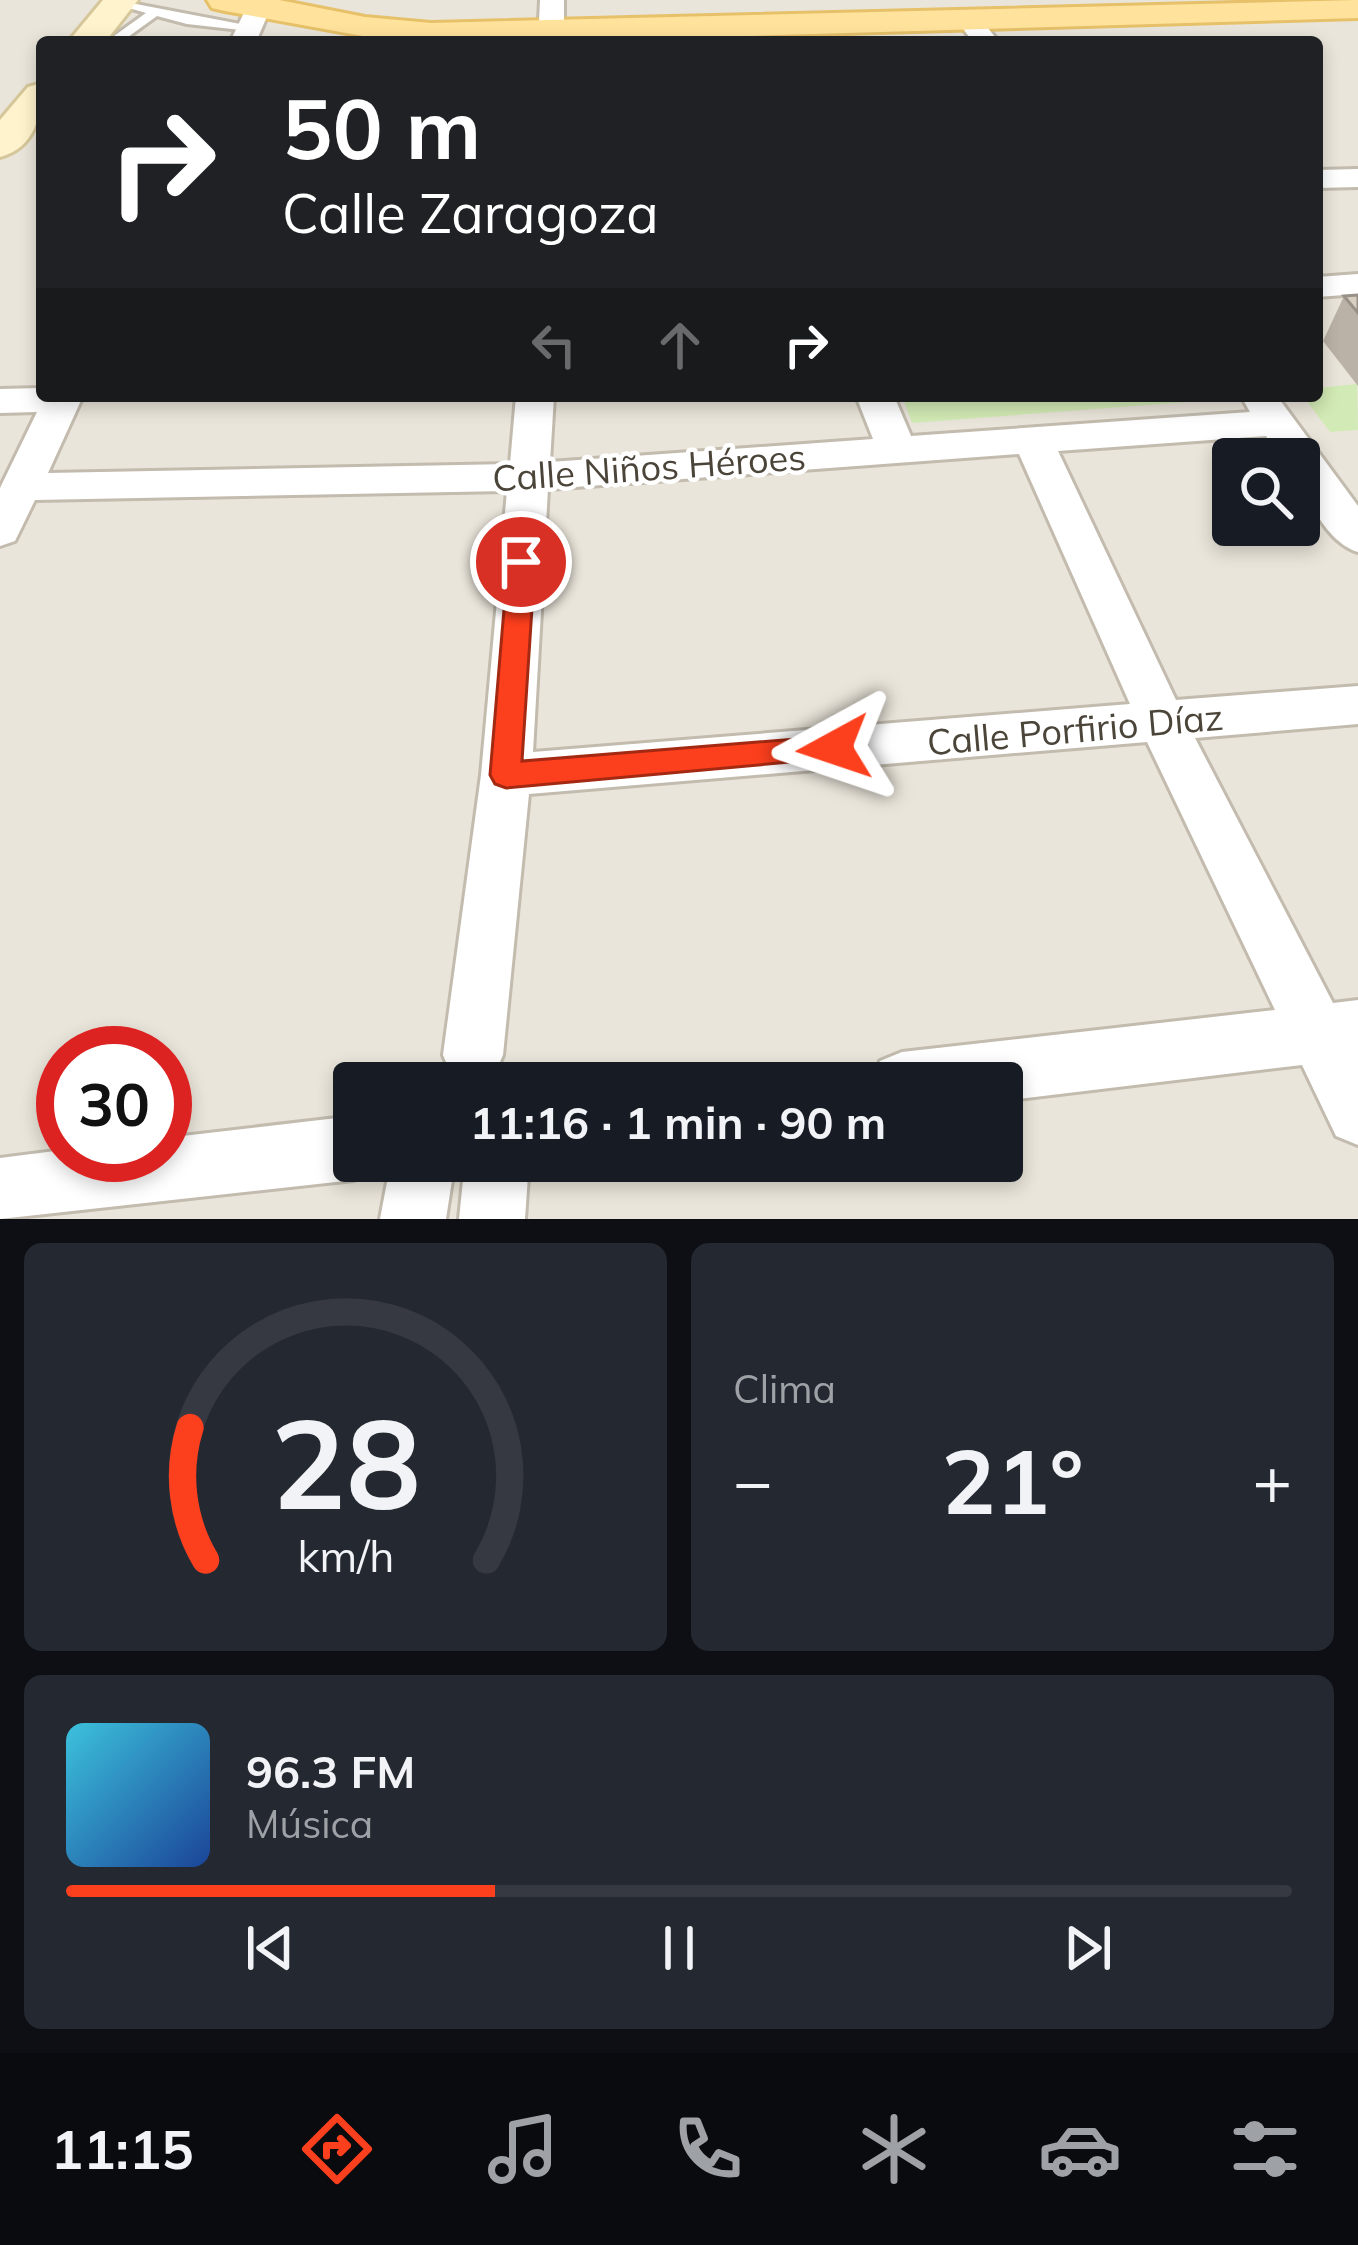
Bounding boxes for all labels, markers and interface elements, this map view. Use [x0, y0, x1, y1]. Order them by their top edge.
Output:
text: 50 m [282, 75, 481, 180]
icon: right [84, 84, 240, 240]
text: Calle Zaragoza [282, 179, 659, 247]
icon: left [521, 312, 587, 378]
icon: ahead [647, 312, 713, 378]
icon: right [773, 312, 839, 378]
street label: Calle Niños Héroes [491, 434, 807, 500]
map controls [1212, 438, 1320, 546]
button: search [1212, 438, 1320, 546]
pin [470, 511, 572, 613]
icon: arrive [488, 529, 554, 595]
position arrow [771, 685, 897, 811]
street label: Calle Porfirio Díaz [925, 694, 1225, 764]
speed limit sign: 30 [36, 1026, 192, 1182]
text: 11:16 · 1 min · 90 m [470, 1094, 886, 1150]
text: Clima [733, 1364, 836, 1413]
text: 28 [271, 1384, 420, 1540]
text: 21° [941, 1424, 1084, 1537]
text: − [733, 1439, 773, 1522]
text: + [1252, 1439, 1292, 1522]
text: km/h [297, 1529, 394, 1583]
text: 96.3 FM [246, 1743, 415, 1799]
text: Música [246, 1799, 373, 1848]
icon: previous [237, 1915, 303, 1981]
icon: pause [646, 1915, 712, 1981]
icon: next [1055, 1915, 1121, 1981]
icon: directions [295, 2107, 379, 2191]
icon: music [481, 2107, 565, 2191]
icon: phone [666, 2107, 750, 2191]
icon: climate [852, 2107, 936, 2191]
icon: car [1038, 2107, 1122, 2191]
icon: filters [1223, 2107, 1307, 2191]
text: 11:15 [51, 2115, 194, 2183]

